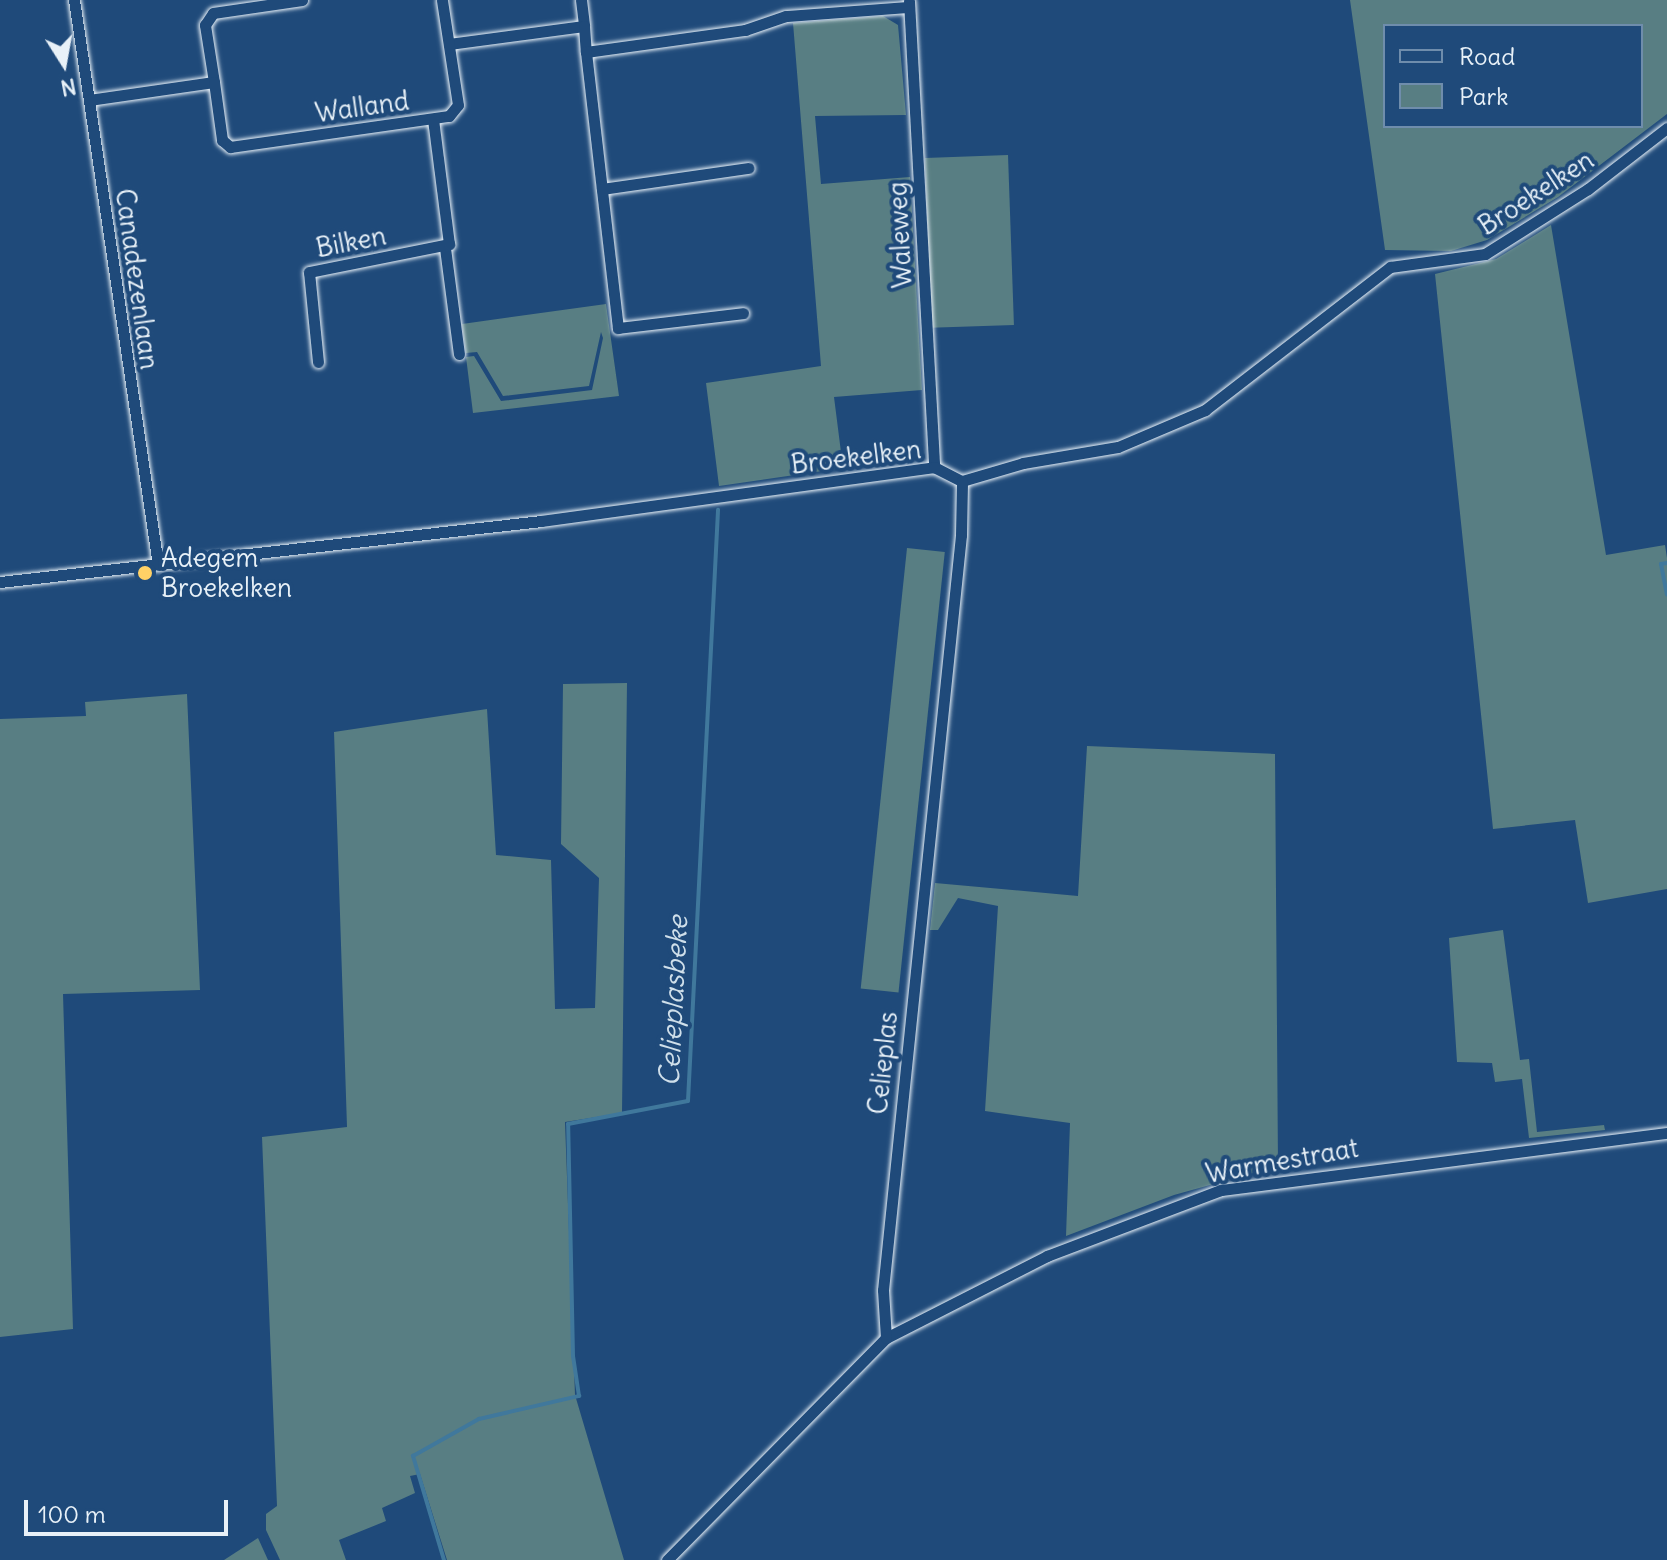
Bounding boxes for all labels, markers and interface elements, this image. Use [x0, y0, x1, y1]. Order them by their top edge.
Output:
north arrow [24, 24, 104, 104]
legend [1383, 24, 1643, 128]
text: Road [1459, 41, 1515, 71]
text: N [58, 72, 79, 103]
text: Park [1459, 81, 1509, 111]
street label: Walland [313, 85, 411, 129]
street label: Broekelken [1473, 144, 1599, 242]
street label: Waleweg [882, 181, 918, 289]
street label: Canadezenlaan [109, 187, 165, 371]
street label: Bilken [313, 220, 389, 264]
street label: Broekelken [789, 434, 923, 480]
place label: Adegem Broekelken [161, 542, 292, 604]
marker: Adegem Broekelken [136, 564, 154, 582]
water label: Celieplasbeke [652, 915, 694, 1087]
street label: Celieplas [862, 1010, 904, 1116]
street label: Warmestraat [1203, 1132, 1361, 1190]
scale bar [28, 1484, 232, 1534]
text: 100 m [38, 1499, 106, 1529]

